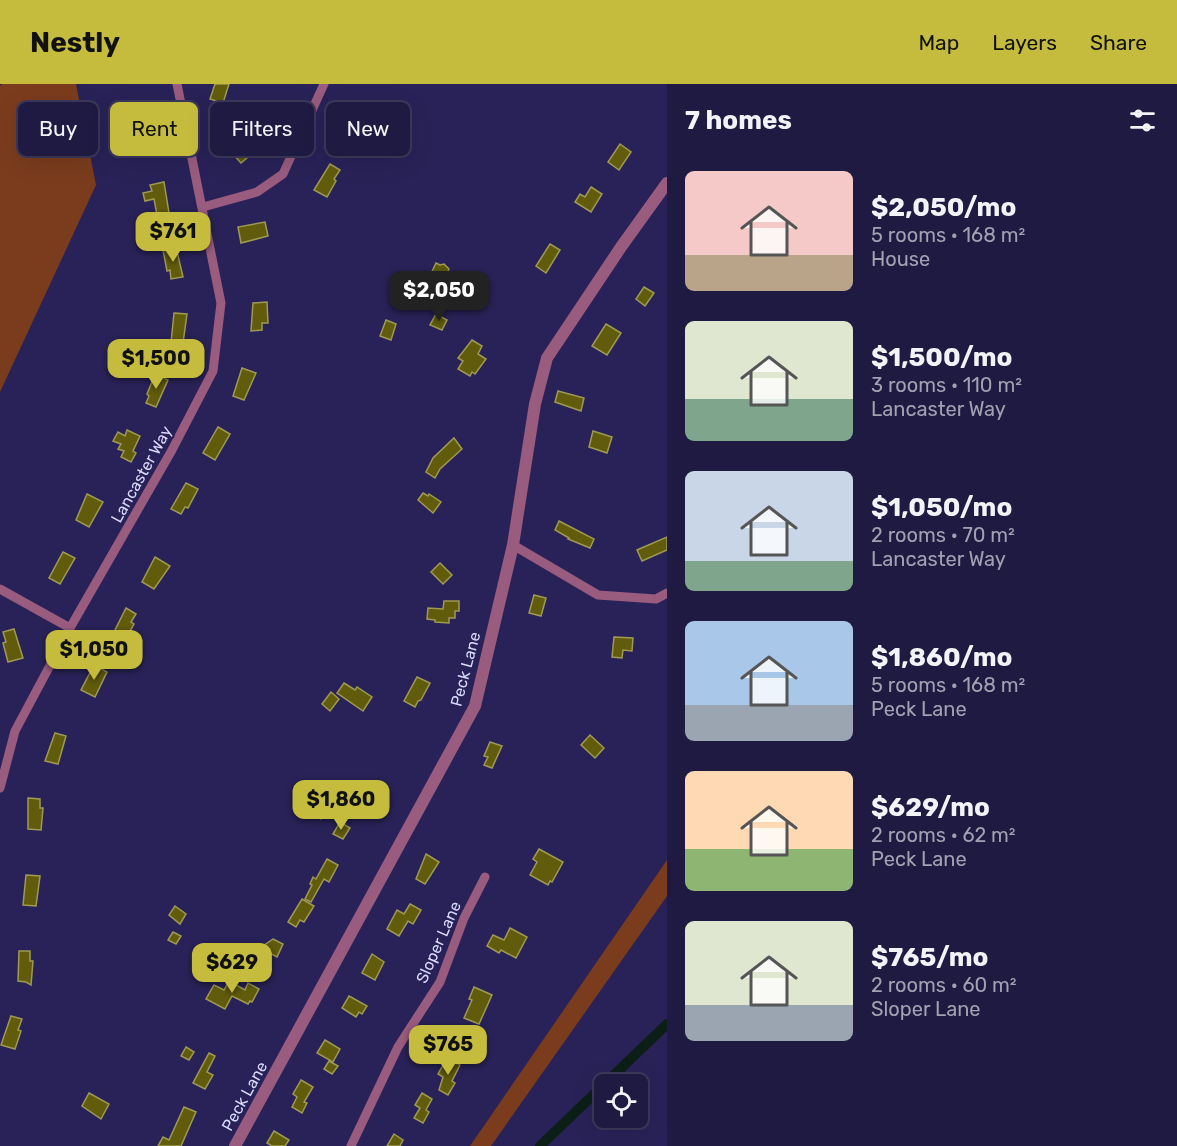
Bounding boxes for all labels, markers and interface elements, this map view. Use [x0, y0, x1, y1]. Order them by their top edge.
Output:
text: Nestly [30, 26, 120, 59]
text: Map [918, 30, 959, 55]
text: Layers [992, 30, 1057, 55]
text: Share [1090, 30, 1147, 55]
chip: Buy [18, 102, 98, 156]
chip: Rent [110, 102, 198, 156]
chip: Filters [210, 102, 314, 156]
chip: New [326, 102, 410, 156]
icon: filters [1126, 104, 1159, 137]
text: 7 homes [685, 105, 792, 136]
text: $2,050/mo [871, 192, 1016, 223]
icon: home [733, 195, 805, 267]
pin: $761 [137, 212, 209, 263]
text: $761 [150, 219, 196, 243]
text: 5 rooms · 168 m² [871, 223, 1025, 247]
text: House [871, 247, 930, 271]
pin: $2,050 [390, 271, 488, 322]
text: $2,050 [403, 278, 475, 302]
pin: $1,500 [107, 339, 205, 390]
text: $1,500/mo [871, 342, 1013, 373]
icon: home [733, 345, 805, 417]
text: $1,500 [122, 346, 190, 370]
text: 3 rooms · 110 m² [871, 373, 1022, 397]
text: Lancaster Way [871, 397, 1006, 421]
street label: Lancaster Way [107, 422, 176, 526]
text: $1,050/mo [871, 492, 1012, 523]
icon: home [733, 495, 805, 567]
text: 2 rooms · 70 m² [871, 523, 1015, 547]
text: Lancaster Way [871, 547, 1006, 571]
pin: $1,050 [45, 630, 143, 681]
street label: Peck Lane [446, 630, 485, 709]
text: $1,050 [60, 637, 128, 661]
text: $1,860/mo [871, 642, 1012, 673]
icon: home [733, 645, 805, 717]
text: 5 rooms · 168 m² [871, 673, 1025, 697]
text: Peck Lane [871, 697, 967, 721]
pin: $1,860 [292, 780, 390, 831]
text: $1,860 [307, 787, 375, 811]
text: $629/mo [871, 792, 990, 823]
icon: home [733, 795, 805, 867]
text: 2 rooms · 62 m² [871, 823, 1016, 847]
text: Peck Lane [871, 847, 967, 871]
street label: Sloper Lane [412, 898, 465, 986]
text: $765/mo [871, 942, 988, 973]
pin: $629 [196, 943, 268, 994]
icon: home [733, 945, 805, 1017]
text: $629 [206, 950, 258, 974]
text: 2 rooms · 60 m² [871, 973, 1017, 997]
text: Sloper Lane [871, 997, 981, 1021]
pin: $765 [412, 1025, 484, 1076]
text: $765 [423, 1032, 473, 1056]
street label: Peck Lane [218, 1058, 271, 1134]
map controls [594, 1074, 648, 1128]
button: locate [594, 1074, 648, 1128]

